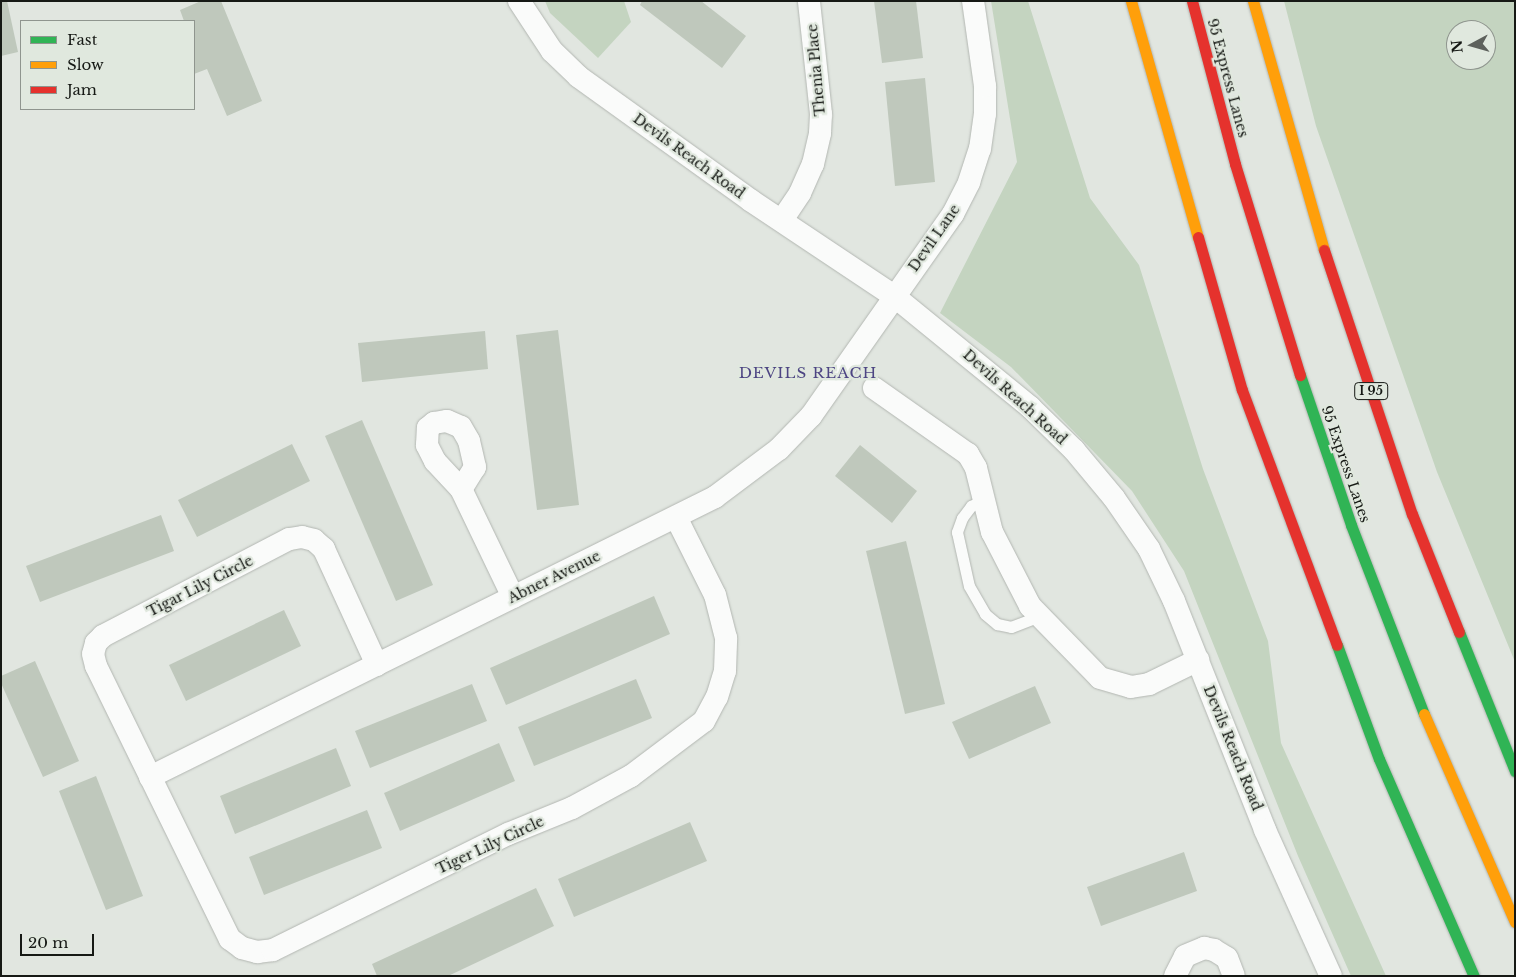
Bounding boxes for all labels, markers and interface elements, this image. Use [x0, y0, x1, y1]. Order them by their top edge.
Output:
street label: 95 Express Lanes [1204, 17, 1252, 139]
legend [20, 20, 195, 110]
north arrow [1446, 20, 1496, 70]
street label: Thenia Place [804, 23, 828, 117]
text: Fast [67, 30, 97, 49]
text: N [1447, 39, 1467, 54]
text: Slow [67, 55, 104, 74]
text: Jam [67, 80, 97, 99]
street label: Devils Reach Road [630, 110, 748, 202]
street label: Devil Lane [905, 201, 963, 275]
street label: Devils Reach Road [960, 346, 1070, 448]
district label: DEVILS REACH [737, 364, 879, 382]
road number: I 95 [1354, 382, 1388, 401]
street label: 95 Express Lanes [1318, 403, 1374, 525]
street label: Abner Avenue [505, 547, 603, 607]
street label: Tigar Lily Circle [144, 552, 256, 620]
street label: Devils Reach Road [1200, 683, 1266, 813]
street label: Tiger Lily Circle [433, 813, 547, 877]
scale bar [22, 924, 96, 956]
text: 20 m [28, 933, 68, 952]

